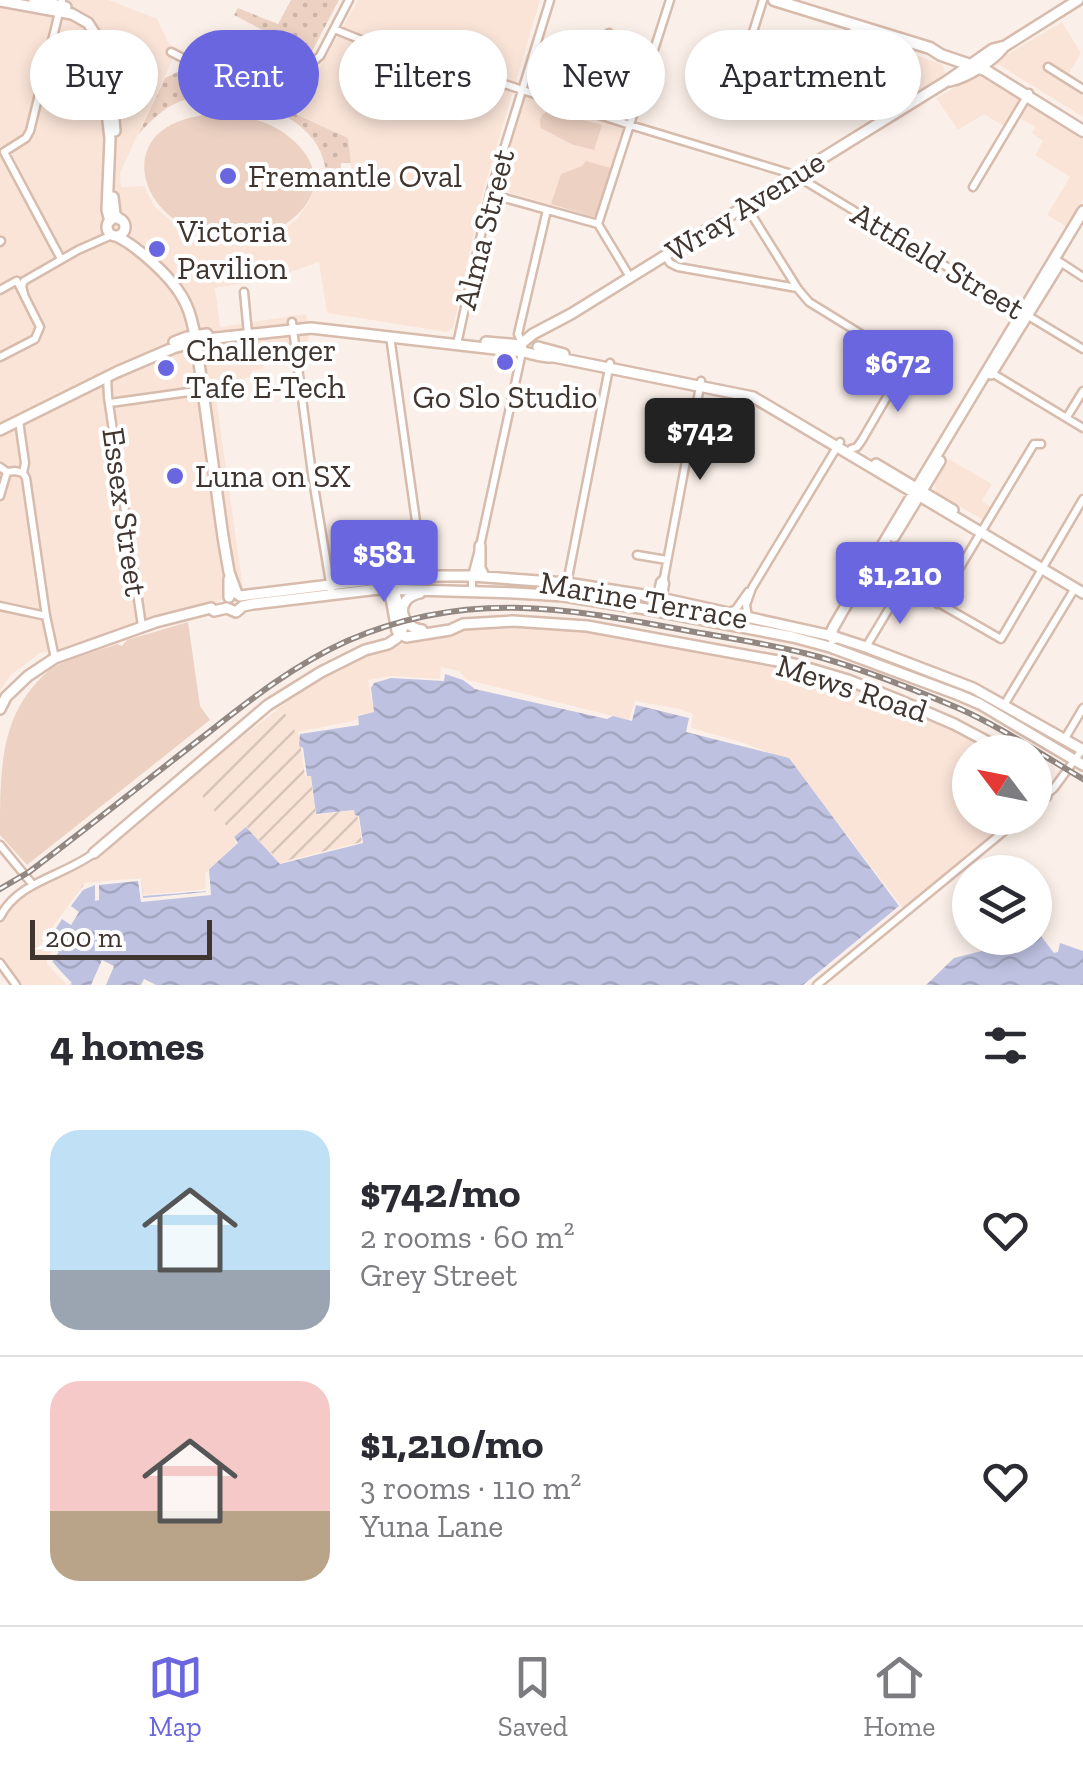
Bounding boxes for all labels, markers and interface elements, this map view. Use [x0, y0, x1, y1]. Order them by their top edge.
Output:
chip: Buy [30, 30, 158, 120]
chip: Rent [178, 30, 319, 120]
chip: Filters [339, 30, 507, 120]
chip: New [527, 30, 665, 120]
chip: Apartment [685, 30, 921, 120]
street label: Wray Avenue [659, 142, 831, 270]
street label: Alma Street [446, 145, 522, 313]
place label: Fremantle Oval [248, 157, 462, 195]
marker: Fremantle Oval [217, 165, 239, 187]
street label: Attfield Street [845, 194, 1031, 328]
place label: Victoria Pavilion [176, 212, 288, 287]
marker: Victoria Pavilion [146, 238, 168, 260]
pin: $672 [839, 330, 957, 415]
place label: Challenger Tafe E-Tech [186, 331, 346, 406]
text: $672 [865, 343, 931, 381]
marker: Go Slo Studio [494, 351, 516, 373]
marker: Challenger Tafe E-Tech [155, 357, 177, 379]
place label: Go Slo Studio [413, 378, 597, 416]
pin: $742 [641, 398, 759, 483]
text: $742 [667, 411, 733, 449]
street label: Essex Street [94, 425, 156, 599]
place label: Luna on SX [195, 457, 351, 495]
marker: Luna on SX [164, 465, 186, 487]
pin: $581 [325, 520, 443, 605]
text: $581 [353, 533, 415, 571]
pin: $1,210 [819, 542, 981, 627]
text: $1,210 [858, 555, 942, 593]
street label: Marine Terrace [537, 563, 751, 637]
street label: Mews Road [772, 646, 933, 730]
north arrow [952, 735, 1052, 835]
map controls [952, 735, 1052, 955]
button: layers [952, 855, 1052, 955]
scale bar [30, 915, 212, 960]
text: 200 m [45, 921, 122, 954]
icon: filters [978, 1018, 1033, 1073]
text: 4 homes [50, 1020, 205, 1071]
text: $742/mo [360, 1167, 521, 1218]
icon: home [130, 1170, 250, 1290]
icon: heart [978, 1203, 1033, 1258]
text: 2 rooms · 60 m² [360, 1218, 575, 1256]
text: Grey Street [360, 1256, 517, 1294]
text: $1,210/mo [360, 1418, 544, 1469]
icon: home [130, 1421, 250, 1541]
icon: heart [978, 1454, 1033, 1509]
text: 3 rooms · 110 m² [360, 1469, 581, 1507]
text: Yuna Lane [360, 1507, 503, 1545]
tab: Map [148, 1650, 203, 1743]
tab: Saved [498, 1650, 568, 1743]
tab: Home [863, 1650, 935, 1743]

